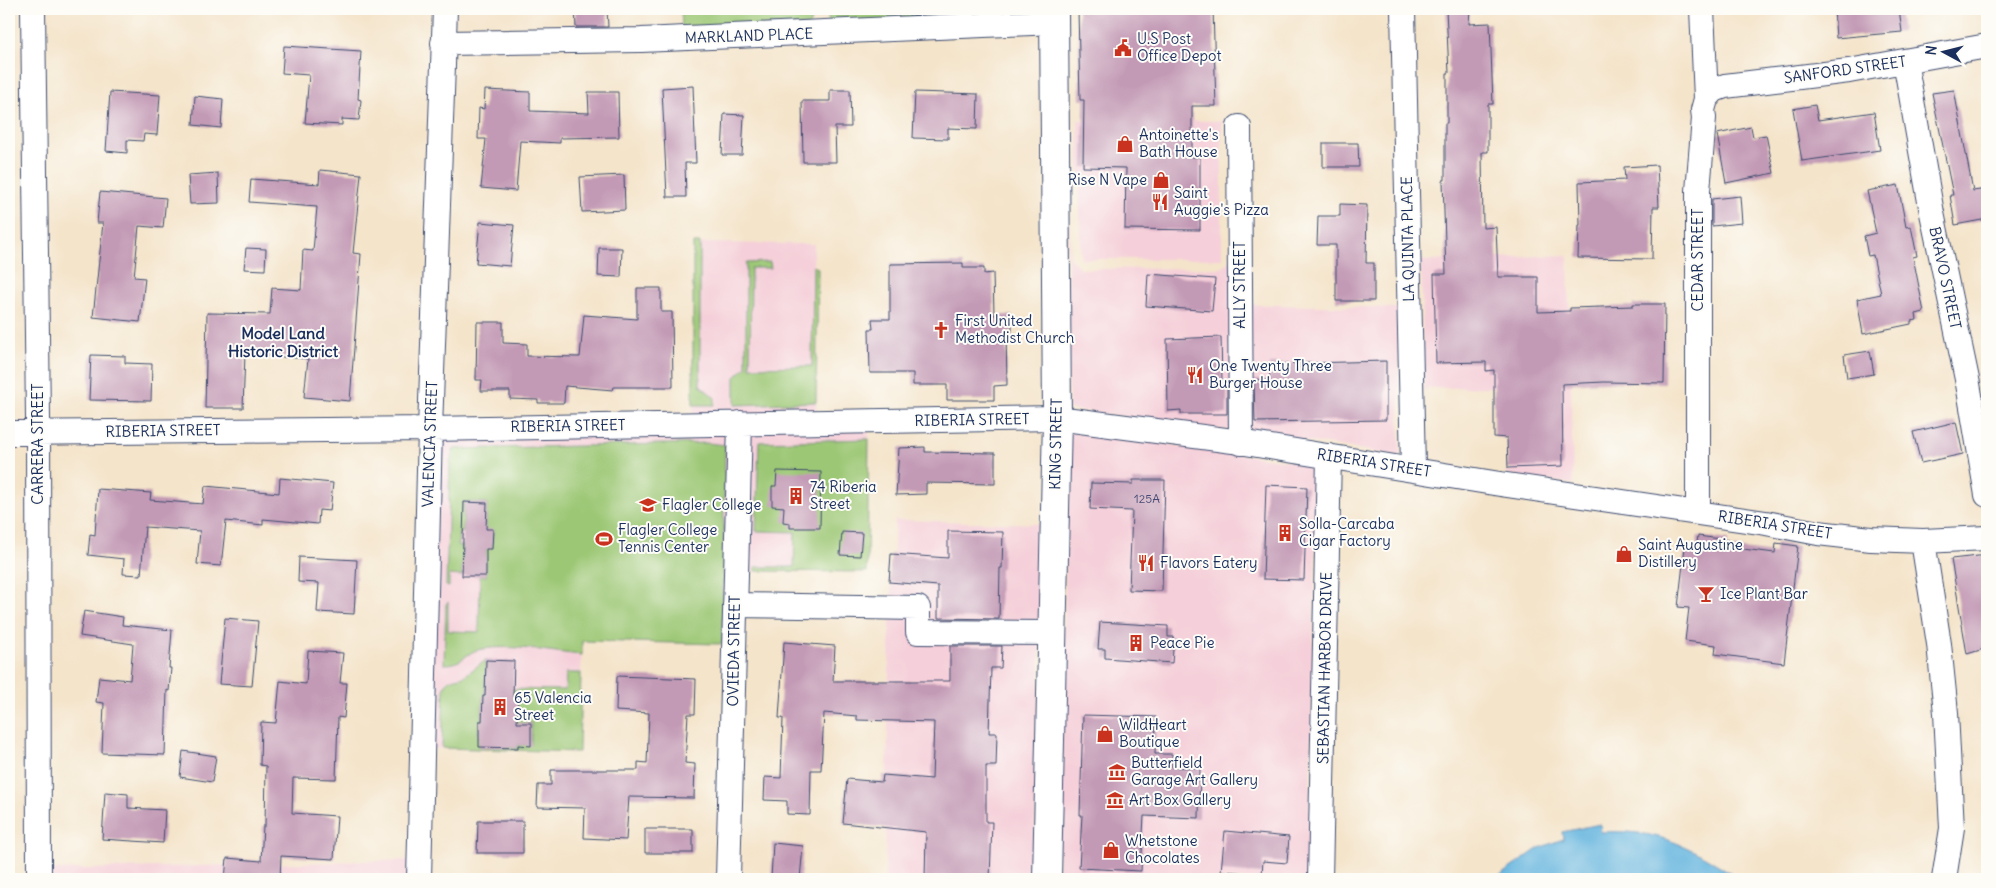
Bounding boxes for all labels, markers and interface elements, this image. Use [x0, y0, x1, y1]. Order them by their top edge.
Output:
street label: MARKLAND PLACE [685, 24, 814, 47]
north arrow [1918, 28, 1968, 78]
place label: U.S Post Office Depot [1137, 29, 1221, 65]
public building icon: U.S Post Office Depot [1113, 38, 1133, 58]
text: N [1922, 45, 1941, 56]
street label: SANFORD STREET [1783, 52, 1907, 87]
place label: Antoinette's Bath House [1139, 125, 1219, 161]
shop icon: Antoinette's Bath House [1115, 134, 1135, 154]
place label: Rise N Vape [1068, 170, 1147, 189]
shop icon: Rise N Vape [1151, 170, 1171, 190]
street label: LA QUINTA PLACE [1397, 176, 1418, 302]
place label: Saint Auggie's Pizza [1174, 183, 1269, 219]
restaurant icon: Saint Auggie's Pizza [1150, 192, 1170, 212]
street label: CEDAR STREET [1688, 208, 1707, 312]
street label: BRAVO STREET [1925, 225, 1966, 331]
street label: ALLY STREET [1230, 241, 1249, 329]
place label: First United Methodist Church [955, 311, 1075, 347]
church icon: First United Methodist Church [931, 320, 951, 340]
district label: Model Land Historic District [228, 323, 339, 361]
place label: One Twenty Three Burger House [1209, 356, 1332, 392]
restaurant icon: One Twenty Three Burger House [1185, 365, 1205, 385]
street label: VALENCIA STREET [418, 380, 441, 508]
street label: CARRERA STREET [28, 383, 47, 505]
street label: KING STREET [1045, 398, 1066, 490]
street label: RIBERIA STREET [914, 409, 1030, 430]
street label: RIBERIA STREET [510, 415, 626, 436]
street label: RIBERIA STREET [105, 420, 221, 441]
street label: RIBERIA STREET [1316, 444, 1433, 481]
place label: 74 Riberia Street [810, 477, 877, 513]
building icon: 74 Riberia Street [786, 486, 806, 506]
house number: 125A [1134, 491, 1160, 506]
school or university icon: Flagler College [638, 495, 658, 515]
place label: Flagler College [662, 495, 761, 514]
street label: RIBERIA STREET [1717, 506, 1834, 543]
place label: Solla-Carcaba Cigar Factory [1299, 514, 1395, 550]
place label: Flagler College Tennis Center [618, 520, 717, 556]
building icon: Solla-Carcaba Cigar Factory [1275, 523, 1295, 543]
sports icon: Flagler College Tennis Center [594, 529, 614, 549]
place label: Saint Augustine Distillery [1638, 535, 1743, 571]
shop icon: Saint Augustine Distillery [1614, 544, 1634, 564]
restaurant icon: Flavors Eatery [1136, 553, 1156, 573]
place label: Flavors Eatery [1160, 553, 1257, 572]
street label: SEBASTIAN HARBOR DRIVE [1313, 572, 1336, 764]
bar icon: Ice Plant Bar [1696, 584, 1716, 604]
place label: Ice Plant Bar [1720, 584, 1808, 603]
street label: OVIEDA STREET [723, 595, 744, 707]
building icon: Peace Pie [1126, 633, 1146, 653]
place label: Peace Pie [1150, 633, 1215, 652]
place label: 65 Valencia Street [514, 688, 592, 724]
building icon: 65 Valencia Street [490, 697, 510, 717]
place label: WildHeart Boutique [1119, 715, 1187, 751]
shop icon: WildHeart Boutique [1095, 724, 1115, 744]
place label: Butterfield Garage Art Gallery [1131, 753, 1258, 789]
museum icon: Butterfield Garage Art Gallery [1107, 762, 1127, 782]
museum icon: Art Box Gallery [1105, 790, 1125, 810]
place label: Art Box Gallery [1129, 790, 1231, 809]
place label: Whetstone Chocolates [1125, 831, 1200, 867]
shop icon: Whetstone Chocolates [1101, 840, 1121, 860]

